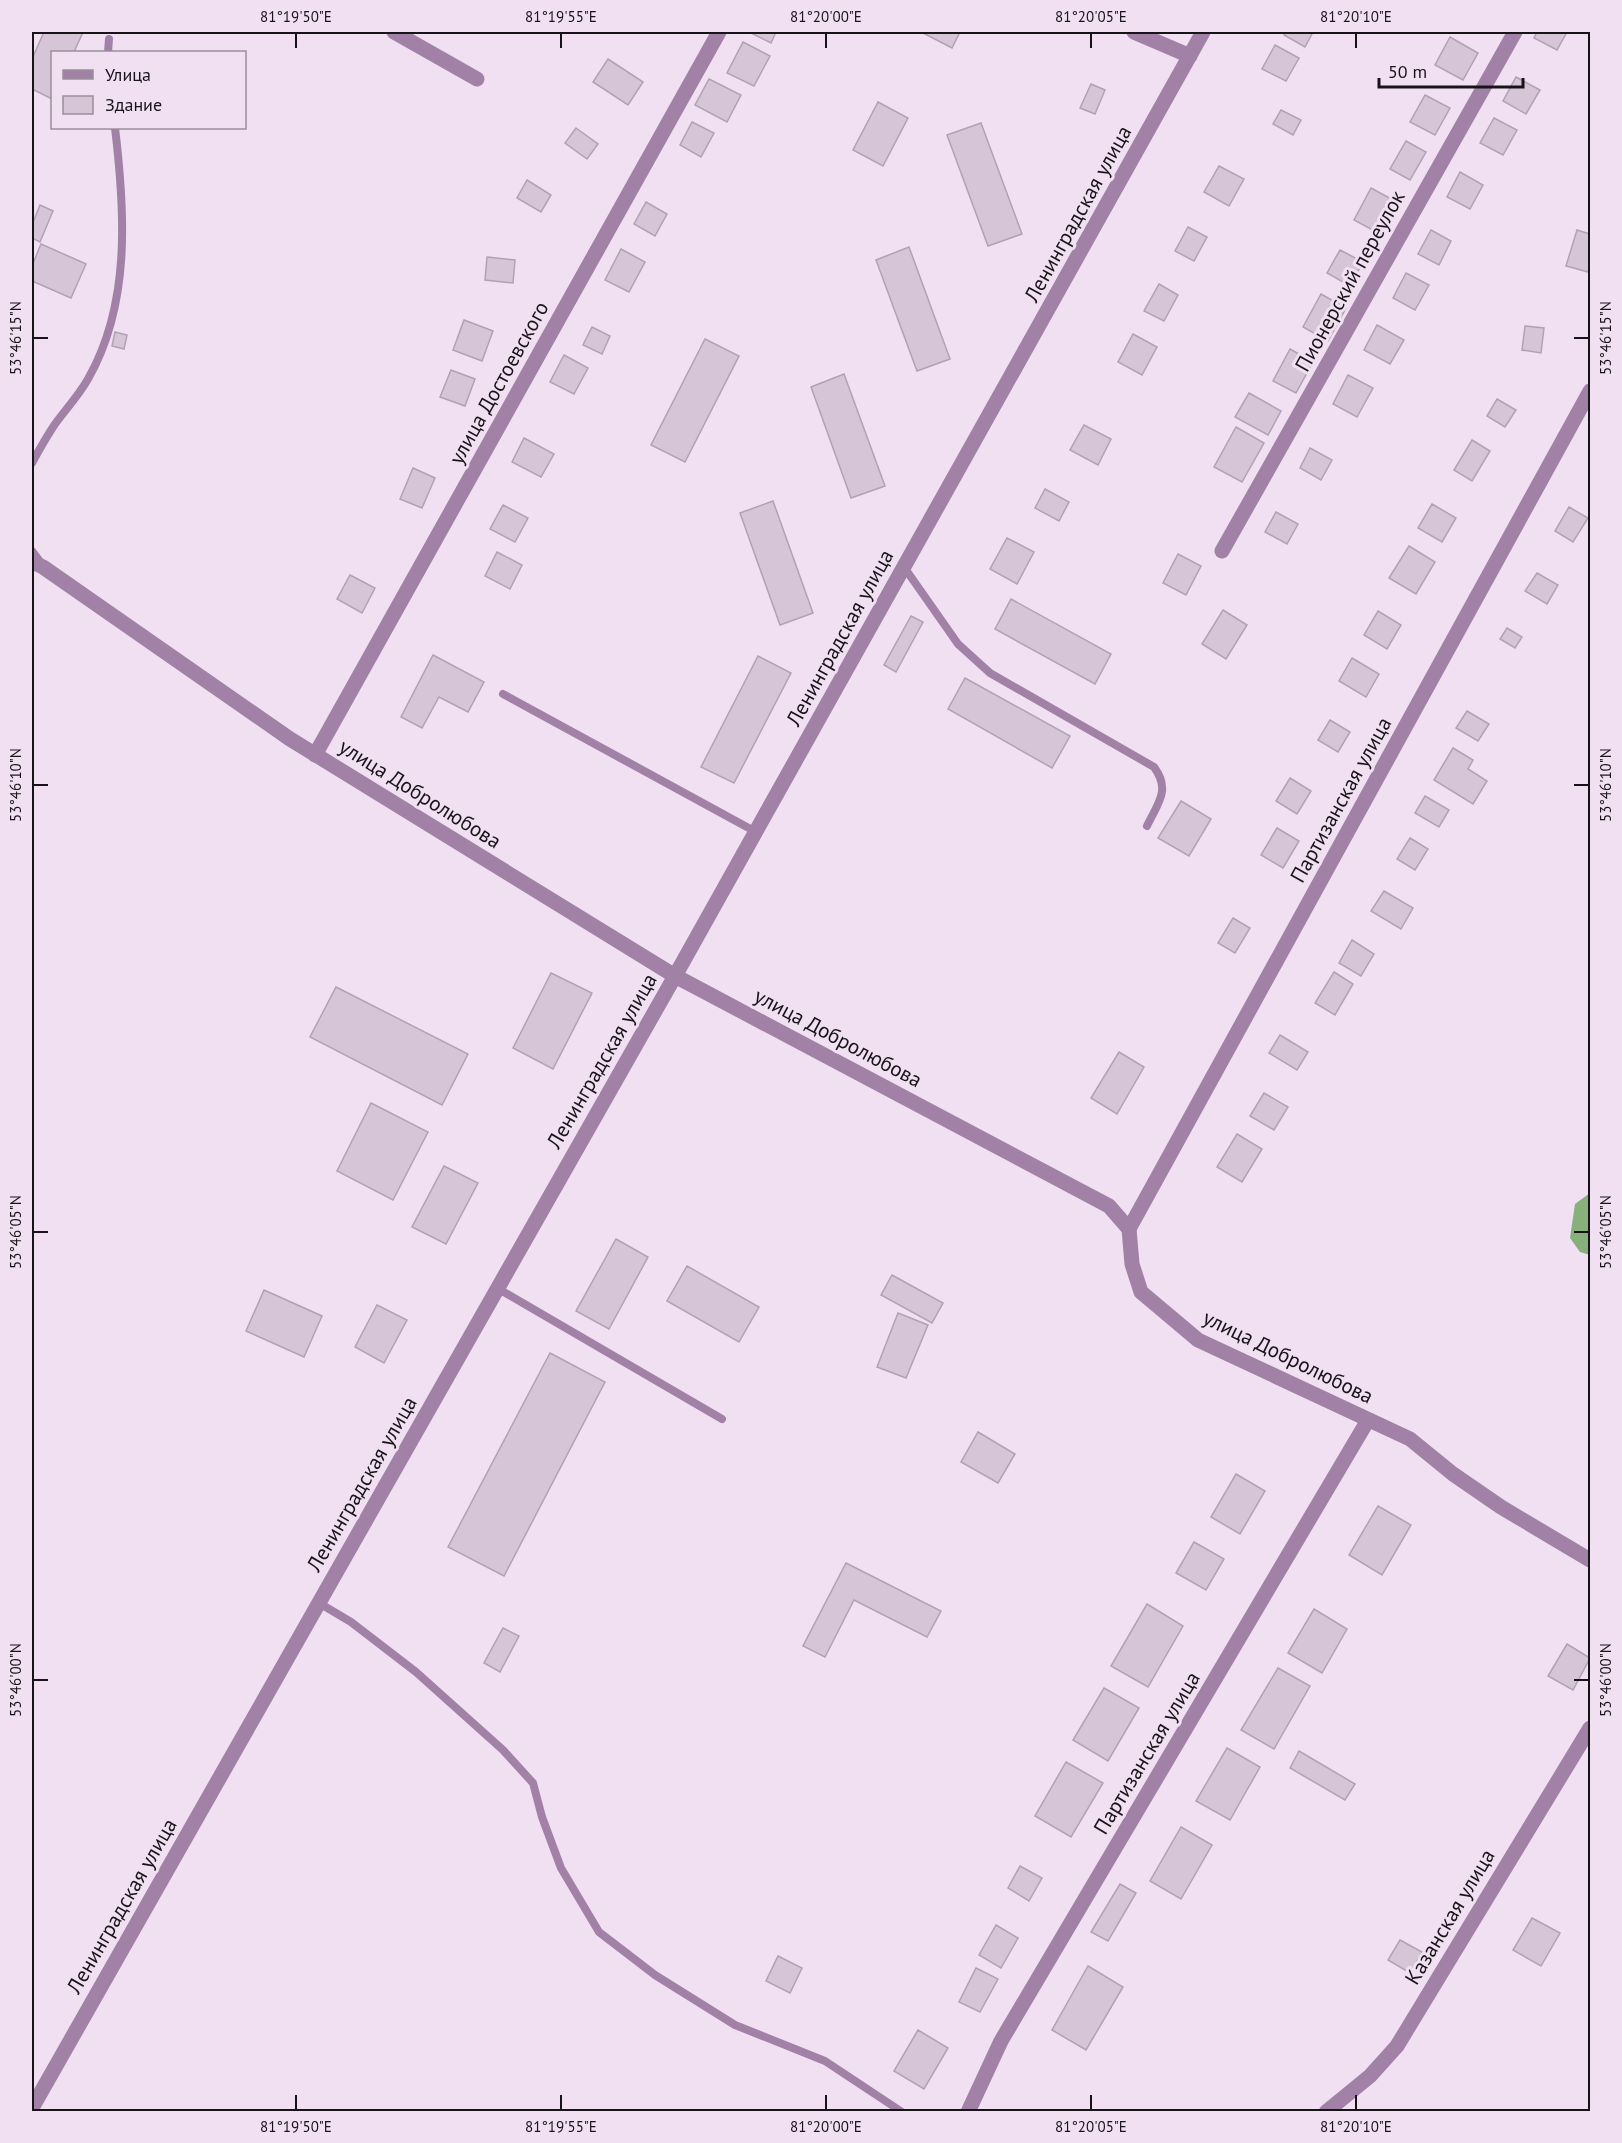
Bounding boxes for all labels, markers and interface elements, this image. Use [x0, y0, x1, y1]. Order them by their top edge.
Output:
text: 81°19'50"E [260, 7, 332, 26]
text: 81°19'55"E [525, 7, 597, 26]
text: 81°20'00"E [790, 7, 862, 26]
text: 81°20'05"E [1055, 7, 1127, 26]
text: 81°20'10"E [1320, 7, 1392, 26]
legend [51, 51, 246, 129]
scale bar [1379, 51, 1523, 89]
text: 50 m [1388, 60, 1427, 83]
text: Улица [105, 63, 151, 86]
text: Здание [105, 93, 162, 116]
street label: Ленинградская улица [1017, 121, 1137, 308]
street label: Пионерский переулок [1289, 185, 1411, 376]
street label: улица Достоевского [443, 297, 555, 469]
text: 53°46'15"N [6, 301, 25, 375]
text: 53°46'15"N [1596, 301, 1615, 375]
street label: Ленинградская улица [779, 545, 899, 732]
street label: Партизанская улица [1284, 712, 1397, 887]
street label: улица Добролюбова [334, 733, 506, 854]
text: 53°46'10"N [6, 748, 25, 822]
text: 53°46'10"N [1596, 748, 1615, 822]
street label: Ленинградская улица [540, 968, 663, 1154]
street label: улица Добролюбова [750, 982, 927, 1093]
text: 53°46'05"N [6, 1195, 25, 1269]
text: 53°46'05"N [1596, 1195, 1615, 1269]
street label: улица Добролюбова [1199, 1304, 1378, 1409]
street label: Ленинградская улица [300, 1391, 423, 1577]
text: 53°46'00"N [6, 1643, 25, 1717]
text: 53°46'00"N [1596, 1643, 1615, 1717]
street label: Партизанская улица [1087, 1666, 1206, 1839]
street label: Ленинградская улица [60, 1813, 183, 1999]
street label: Казанская улица [1399, 1844, 1501, 1989]
text: 81°19'50"E [260, 2117, 332, 2136]
text: 81°19'55"E [525, 2117, 597, 2136]
text: 81°20'00"E [790, 2117, 862, 2136]
text: 81°20'05"E [1055, 2117, 1127, 2136]
text: 81°20'10"E [1320, 2117, 1392, 2136]

